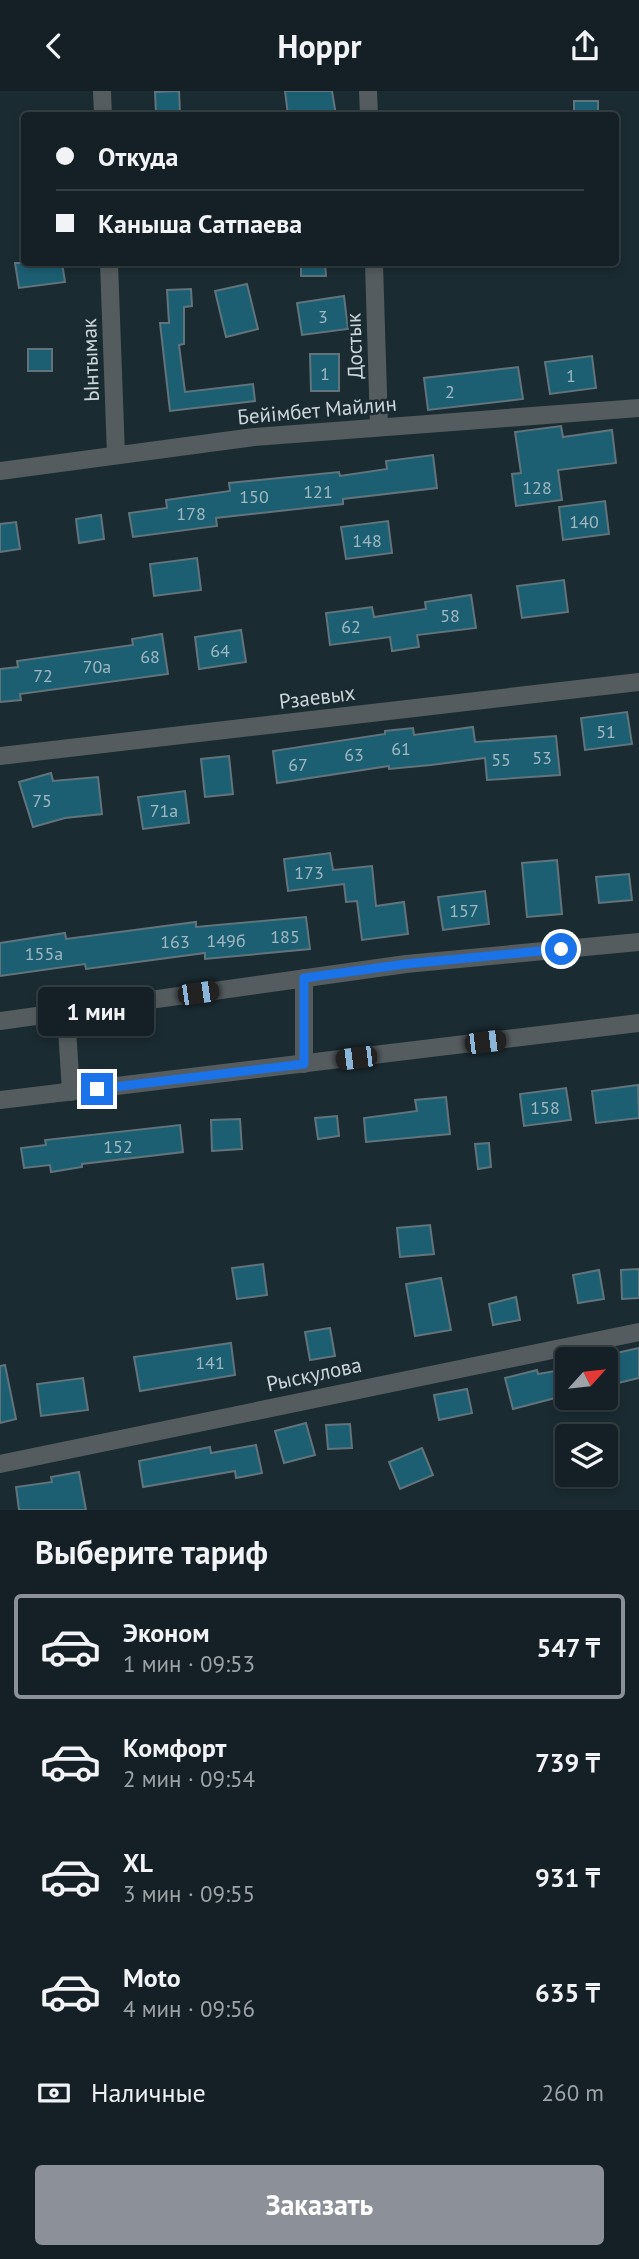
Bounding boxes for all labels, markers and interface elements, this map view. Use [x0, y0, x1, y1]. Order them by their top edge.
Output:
text: Hoppr [278, 25, 361, 67]
icon: back [35, 27, 73, 65]
icon: share [566, 27, 604, 65]
text: Откуда [98, 140, 178, 173]
text: Каныша Сатпаева [98, 207, 302, 240]
house number: 3 [318, 305, 328, 328]
street label: Достык [339, 312, 369, 380]
street label: Ынтымак [75, 318, 105, 402]
house number: 1 [320, 362, 330, 385]
house number: 1 [566, 364, 576, 387]
house number: 2 [445, 380, 455, 403]
street label: Бейімбет Майлин [236, 390, 398, 430]
house number: 128 [522, 476, 552, 499]
house number: 121 [303, 480, 333, 503]
house number: 150 [239, 485, 269, 508]
house number: 178 [176, 502, 206, 525]
house number: 140 [569, 510, 599, 533]
house number: 148 [352, 529, 382, 552]
house number: 58 [440, 604, 460, 627]
house number: 62 [341, 615, 361, 638]
house number: 64 [210, 639, 230, 662]
house number: 68 [140, 645, 160, 668]
house number: 70а [83, 655, 111, 678]
house number: 72 [33, 664, 53, 687]
street label: Рзаевых [277, 679, 357, 715]
house number: 51 [596, 720, 616, 743]
house number: 61 [391, 737, 411, 760]
house number: 63 [344, 743, 364, 766]
house number: 53 [532, 746, 552, 769]
house number: 55 [491, 748, 511, 771]
house number: 67 [288, 753, 308, 776]
house number: 75 [32, 789, 52, 812]
house number: 71а [150, 799, 178, 822]
house number: 173 [294, 861, 324, 884]
house number: 157 [449, 899, 479, 922]
house number: 185 [270, 925, 300, 948]
house number: 149б [206, 929, 246, 952]
house number: 163 [160, 930, 190, 953]
route start [545, 933, 577, 965]
house number: 155а [25, 942, 63, 965]
car [176, 980, 221, 1006]
callout: 1 мин [39, 988, 155, 1037]
text: 1 мин [66, 997, 126, 1026]
car [463, 1029, 508, 1055]
car [334, 1045, 379, 1071]
route end [81, 1073, 113, 1105]
house number: 158 [530, 1096, 560, 1119]
house number: 152 [103, 1135, 133, 1158]
north arrow [555, 1347, 618, 1411]
map controls [555, 1347, 618, 1487]
house number: 141 [195, 1351, 225, 1374]
street label: Рыскулова [264, 1351, 364, 1397]
button: layers [555, 1424, 618, 1487]
text: Выберите тариф [35, 1531, 268, 1573]
icon: car [39, 1615, 102, 1678]
text: Эконом [123, 1616, 210, 1649]
text: 547 ₸ [536, 1631, 600, 1664]
text: 1 мин · 09:53 [123, 1649, 255, 1678]
icon: car [39, 1730, 102, 1793]
text: Комфорт [123, 1731, 226, 1764]
text: 739 ₸ [535, 1746, 600, 1779]
text: 2 мин · 09:54 [123, 1764, 255, 1793]
icon: car [39, 1845, 102, 1908]
text: XL [123, 1846, 153, 1879]
text: 931 ₸ [535, 1861, 600, 1894]
text: 3 мин · 09:55 [123, 1879, 255, 1908]
icon: car [39, 1960, 102, 2023]
text: Moto [123, 1961, 181, 1994]
text: 635 ₸ [535, 1976, 600, 2009]
text: 4 мин · 09:56 [123, 1994, 255, 2023]
icon: cash [35, 2074, 73, 2112]
text: Наличные [91, 2076, 206, 2109]
text: 260 m [542, 2078, 604, 2107]
button: Заказать [35, 2165, 604, 2245]

